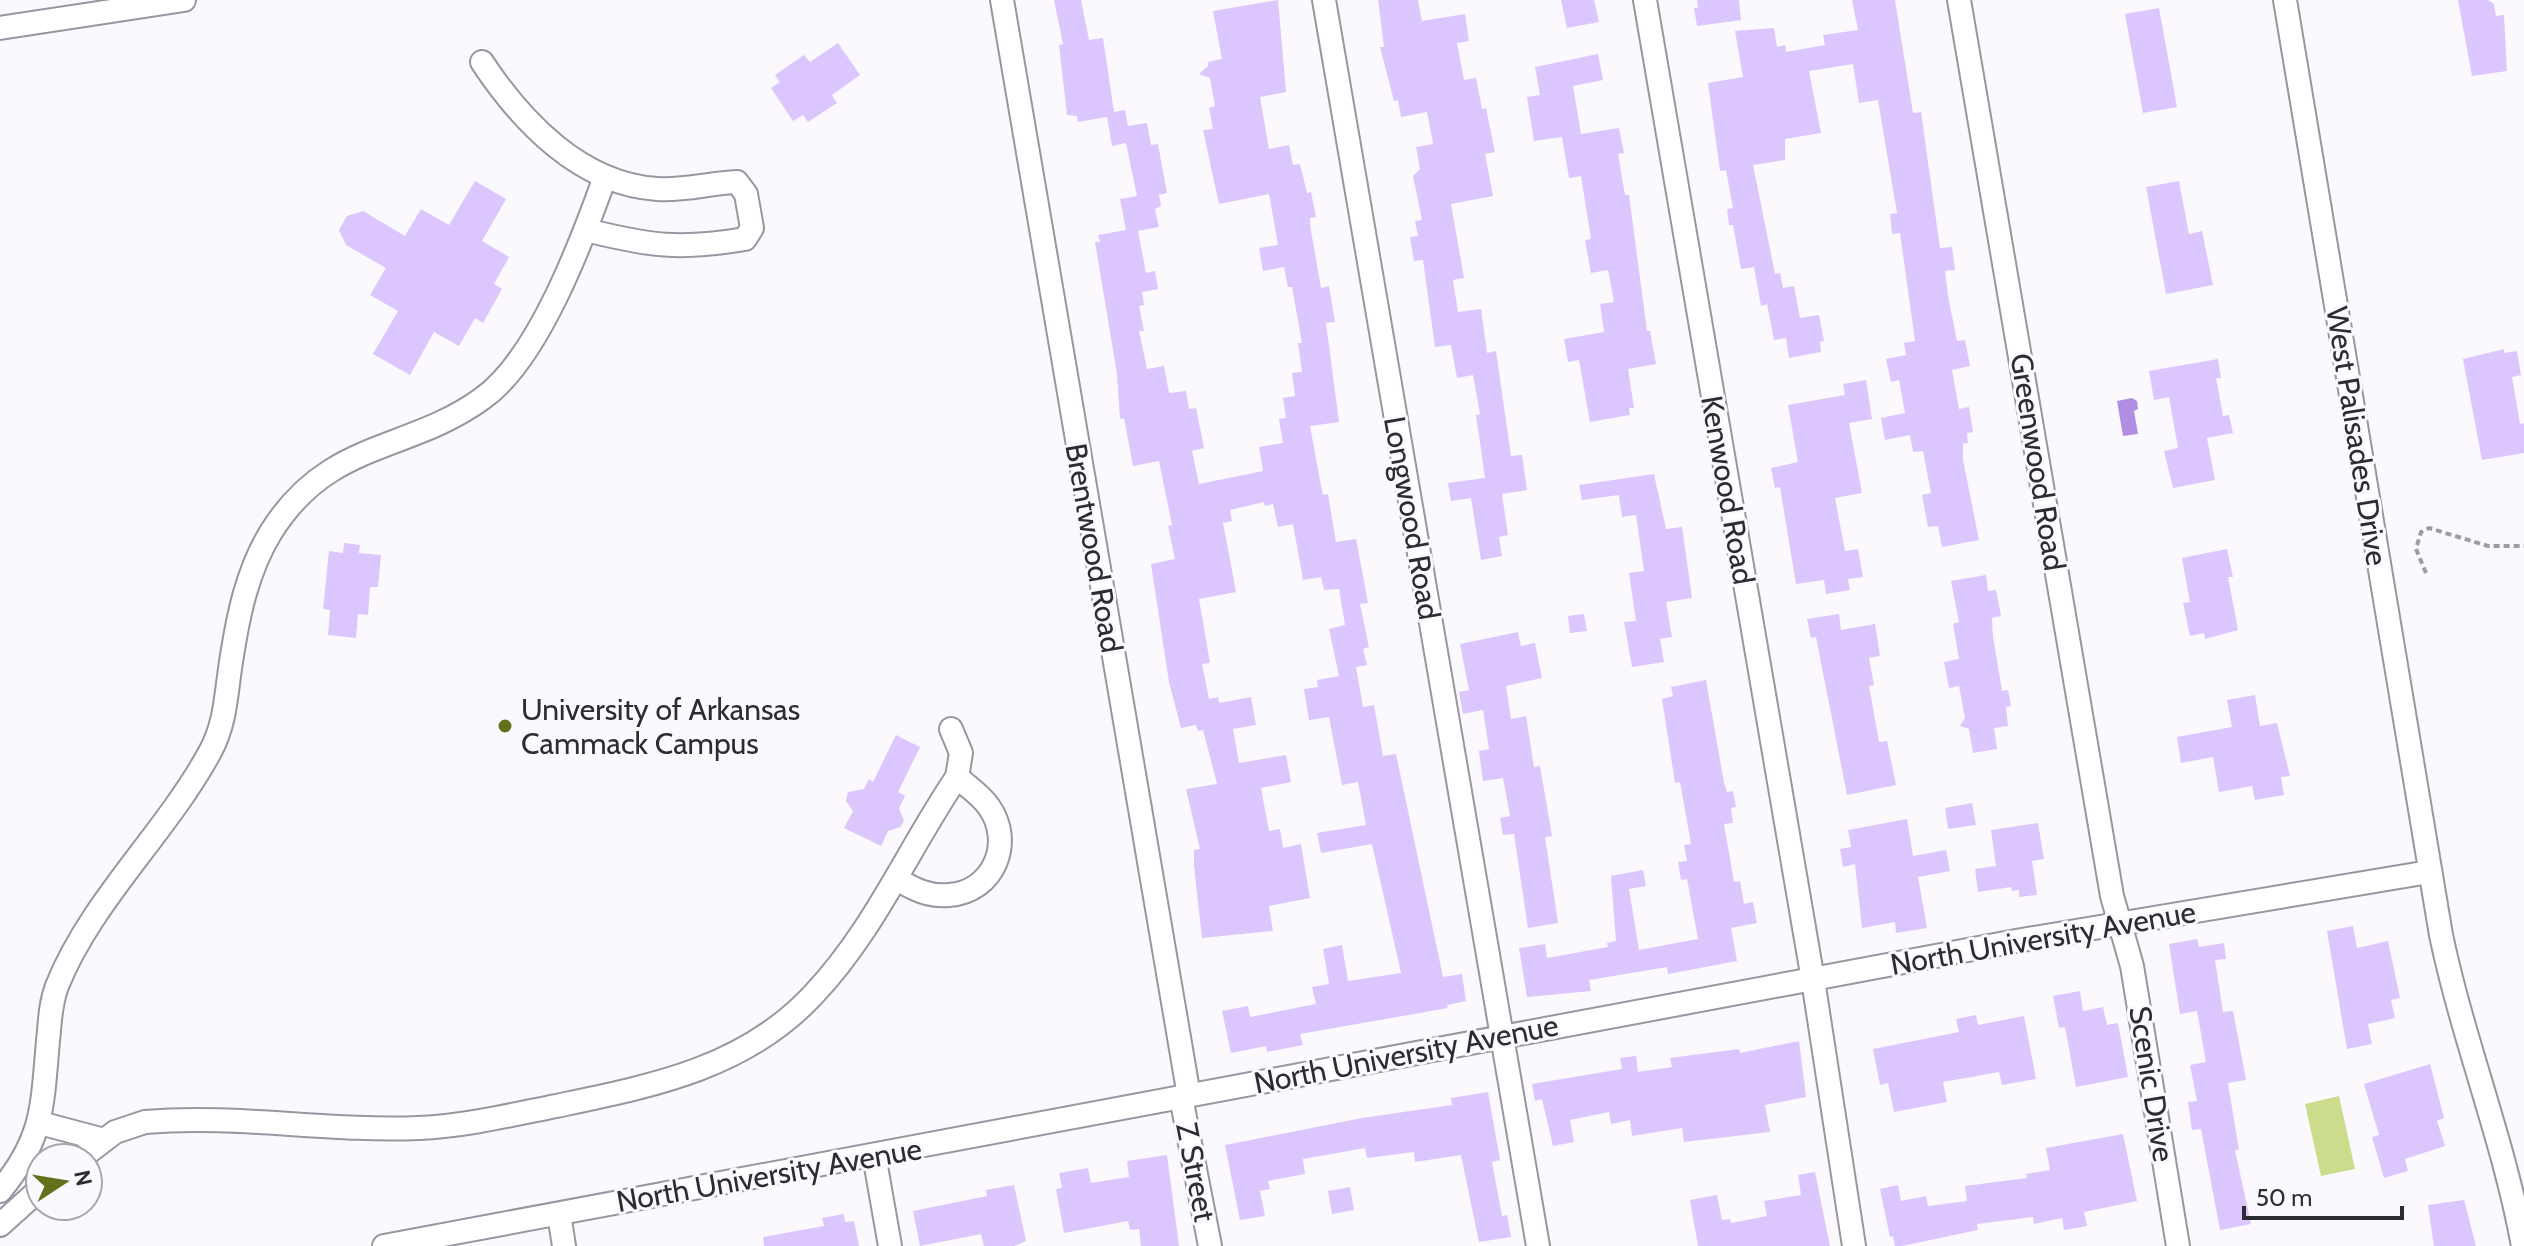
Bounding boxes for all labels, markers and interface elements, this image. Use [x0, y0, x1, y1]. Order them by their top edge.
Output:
street label: West Palisades Drive [2318, 304, 2396, 568]
street label: Greenwood Road [2003, 351, 2073, 573]
street label: Kenwood Road [1693, 393, 1763, 587]
street label: Longwood Road [1376, 413, 1448, 623]
street label: Brentwood Road [1057, 440, 1131, 656]
place label: University of Arkansas Cammack Campus [521, 691, 800, 762]
marker: University of Arkansas Cammack Campus [496, 717, 514, 735]
street label: North University Avenue [1887, 893, 2199, 983]
street label: Scenic Drive [2121, 1004, 2183, 1164]
street label: North University Avenue [1251, 1006, 1561, 1102]
street label: Z Street [1168, 1119, 1224, 1225]
street label: North University Avenue [613, 1130, 925, 1220]
north arrow [24, 1142, 104, 1222]
text: N [68, 1168, 98, 1188]
scale bar [2244, 1170, 2402, 1220]
text: 50 m [2256, 1183, 2312, 1212]

